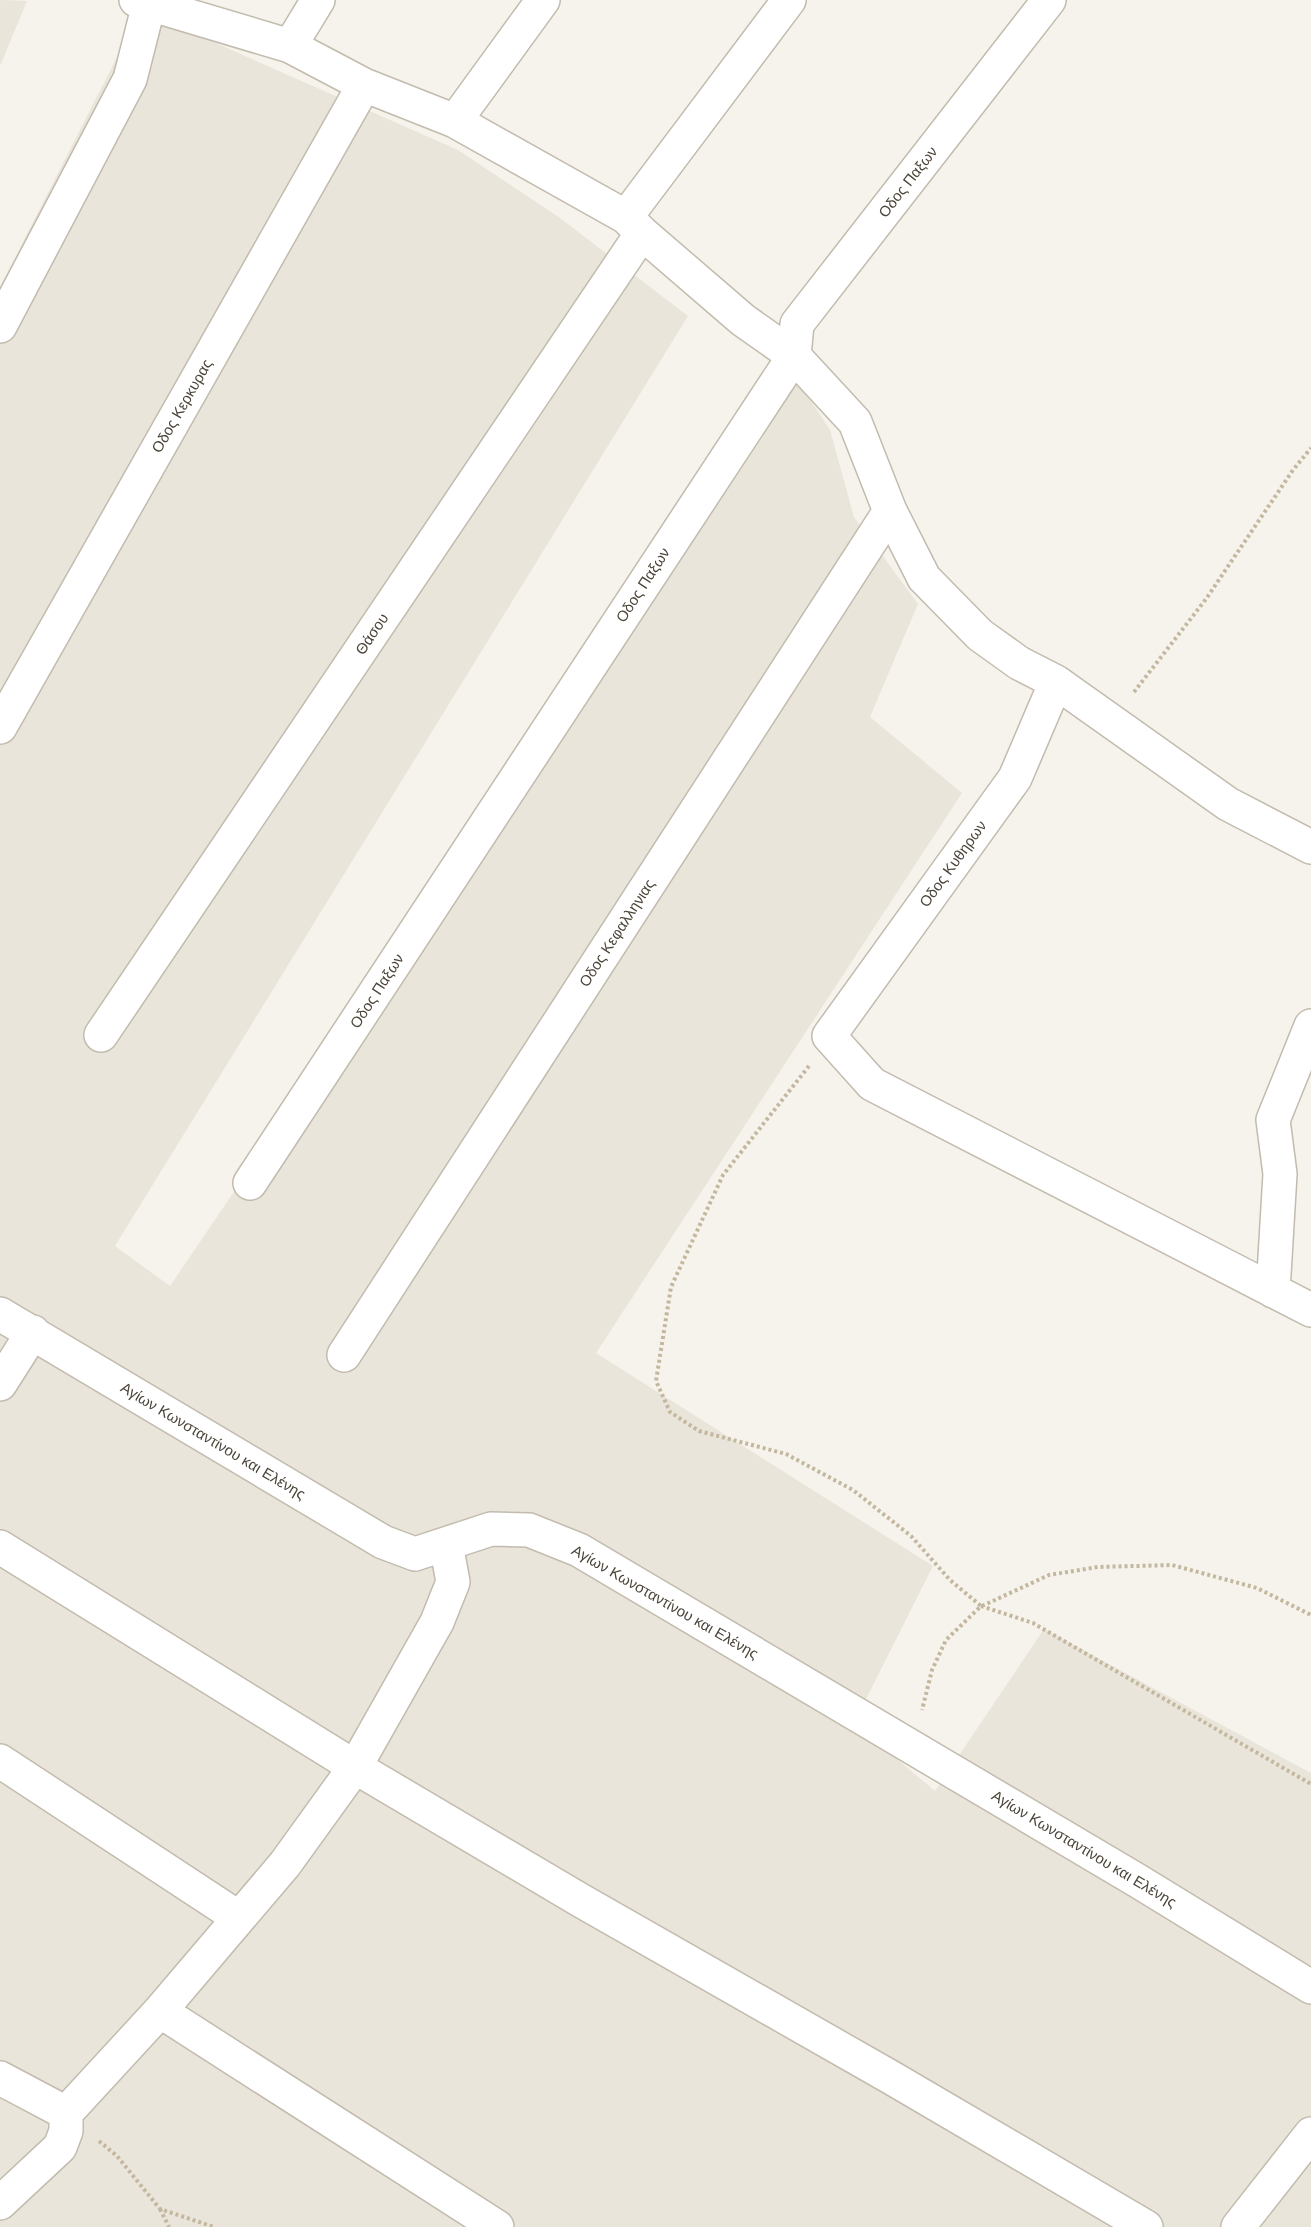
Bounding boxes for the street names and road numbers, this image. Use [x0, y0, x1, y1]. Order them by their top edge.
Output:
street label: Οδος Παξων [875, 143, 941, 220]
street label: Οδος Κερκυρας [148, 356, 215, 456]
street label: Οδος Παξων [612, 544, 673, 625]
street label: Θάσου [352, 610, 392, 658]
street label: Οδος Κυθηρων [916, 817, 990, 910]
street label: Οδος Κεφαλληνιας [575, 876, 658, 990]
street label: Οδος Παξων [346, 950, 407, 1031]
street label: Αγίων Κωνσταντίνου και Ελένης [118, 1379, 309, 1503]
street label: Αγίων Κωνσταντίνου και Ελένης [569, 1541, 761, 1662]
street label: Αγίων Κωνσταντίνου και Ελένης [989, 1787, 1180, 1911]

